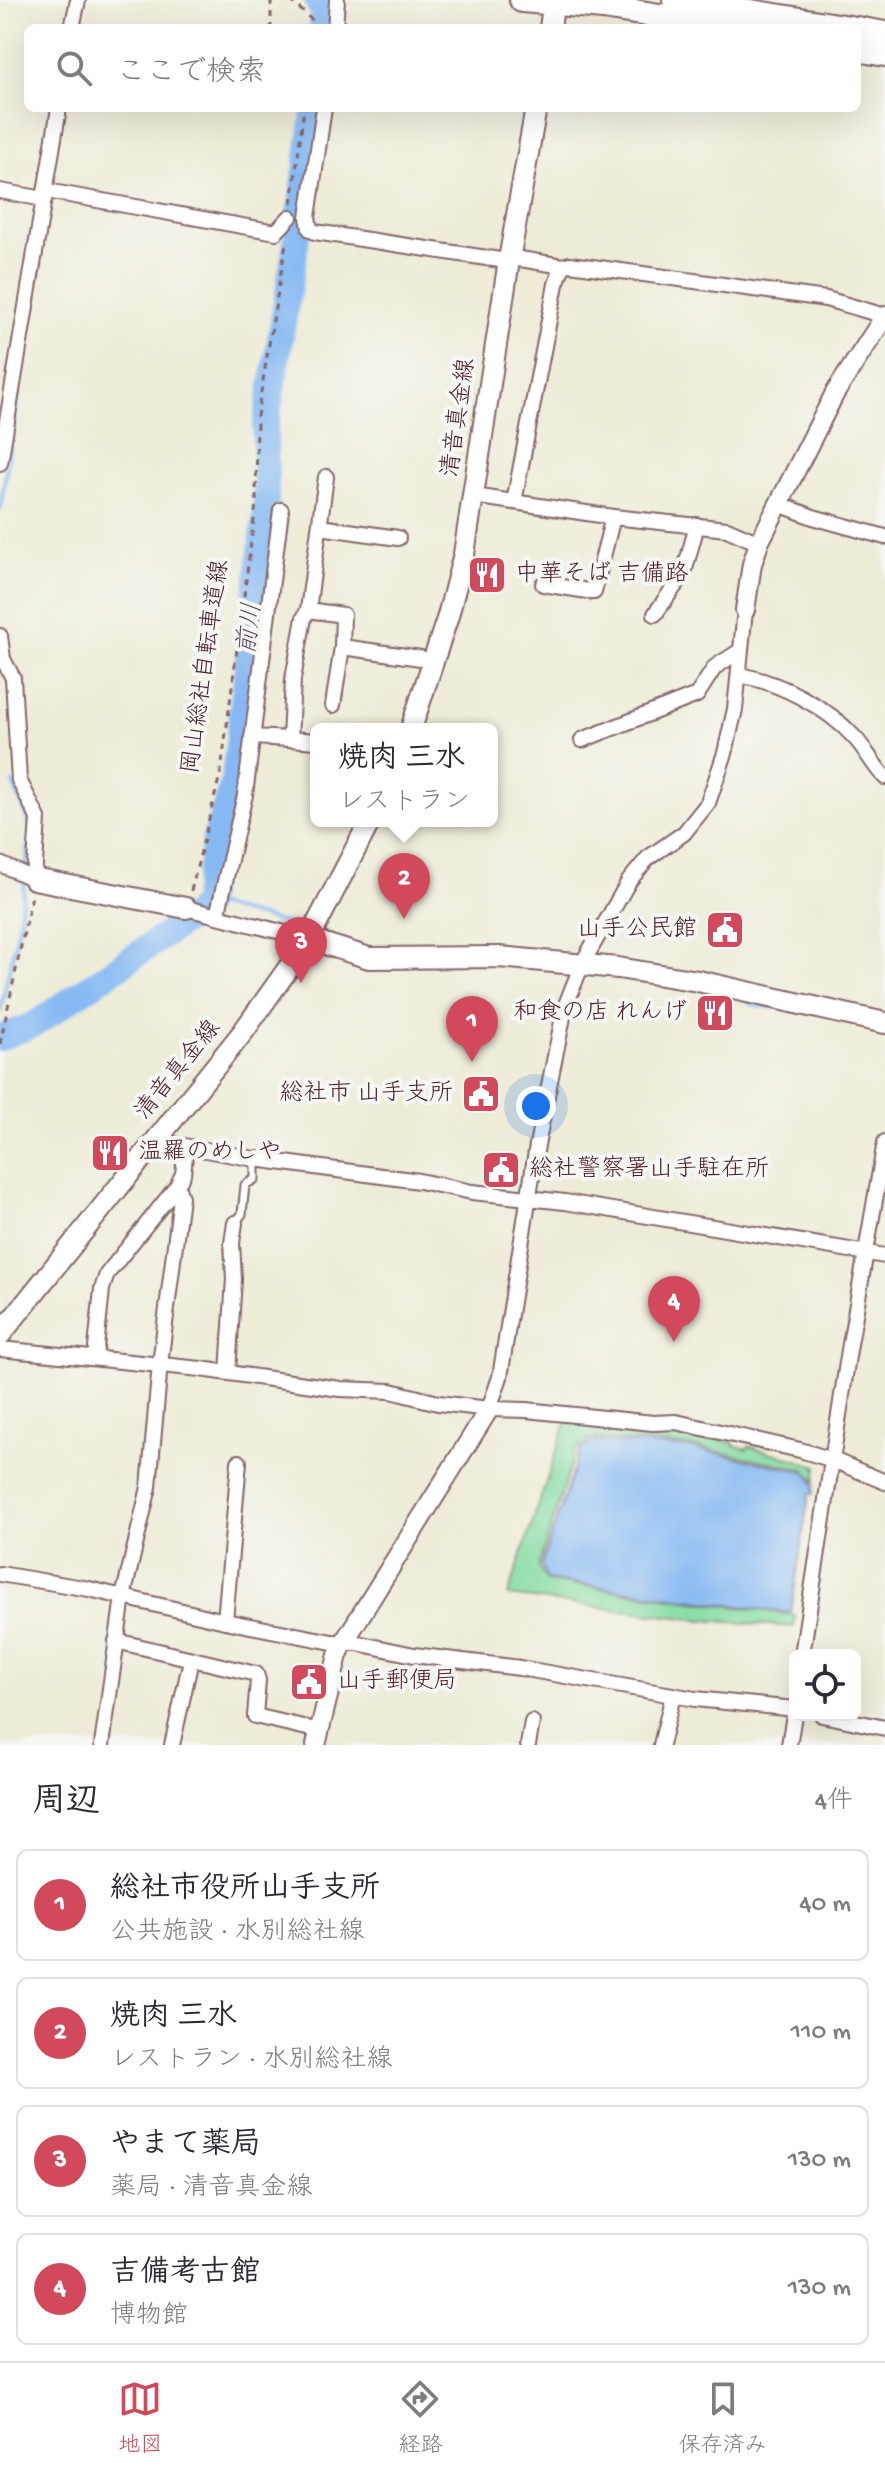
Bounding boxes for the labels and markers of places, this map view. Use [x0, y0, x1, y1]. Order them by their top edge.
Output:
restaurant icon: 中華そば 吉備路 [466, 554, 508, 596]
place label: 中華そば 吉備路 [515, 560, 689, 590]
pin: 2 [378, 853, 430, 919]
public building icon: 山手公民館 [704, 909, 746, 951]
place label: 山手公民館 [577, 916, 697, 945]
pin: 3 [275, 917, 327, 983]
restaurant icon: 和食の店 れんげ [694, 992, 736, 1034]
pin: 1 [446, 996, 498, 1062]
place label: 和食の店 れんげ [513, 998, 687, 1028]
public building icon: 総社市 山手支所 [460, 1073, 502, 1115]
place label: 総社市 山手支所 [279, 1079, 453, 1109]
restaurant icon: 温羅のめしや [89, 1132, 131, 1174]
place label: 温羅のめしや [138, 1139, 282, 1168]
public building icon: 総社警察署山手駐在所 [480, 1149, 522, 1191]
place label: 総社警察署山手駐在所 [529, 1155, 769, 1185]
pin: 4 [648, 1276, 700, 1342]
public building icon: 山手郵便局 [288, 1661, 330, 1703]
place label: 山手郵便局 [337, 1668, 457, 1697]

